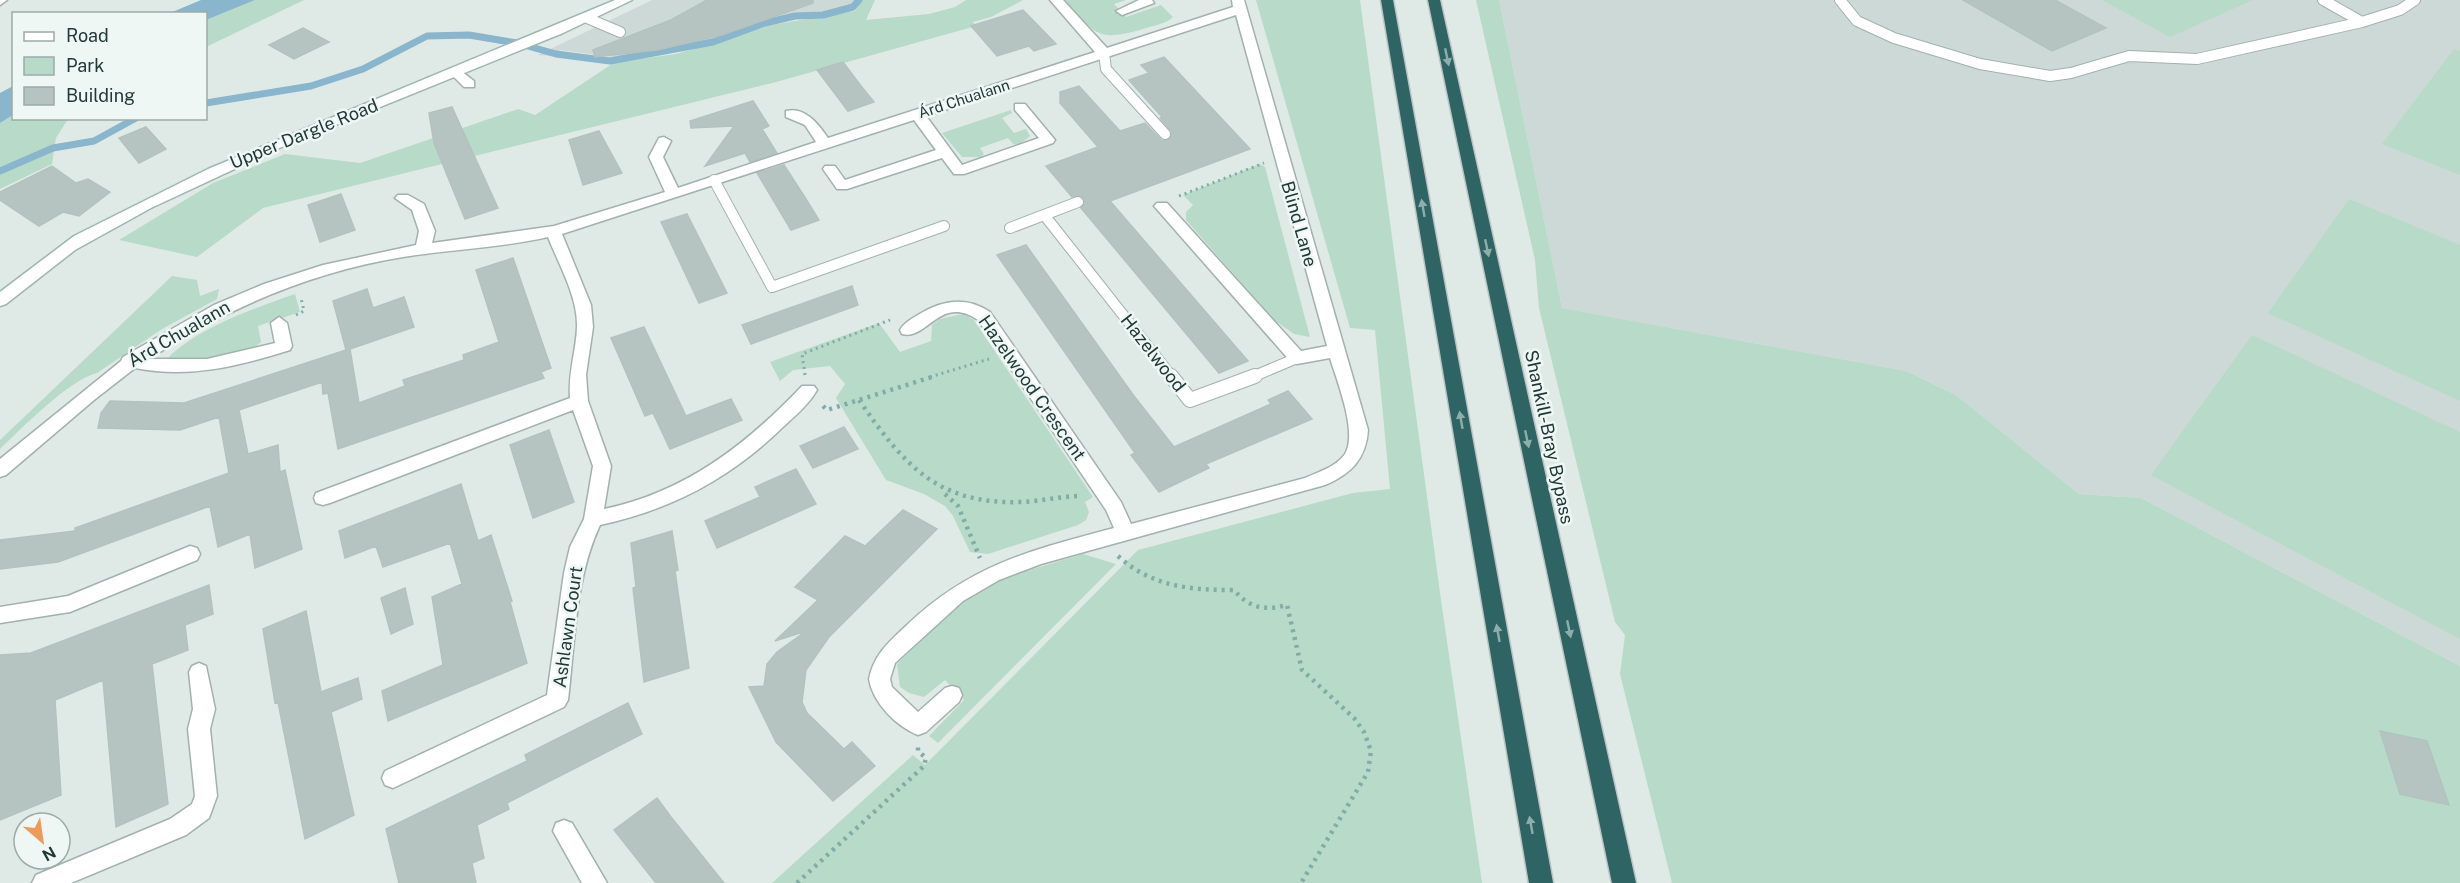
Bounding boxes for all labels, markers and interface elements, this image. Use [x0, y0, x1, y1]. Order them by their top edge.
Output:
legend [12, 12, 207, 120]
text: Road [66, 25, 109, 46]
one-way arrow [1442, 48, 1452, 66]
text: Park [66, 55, 104, 76]
street label: Árd Chualann [916, 76, 1012, 121]
text: Building [66, 85, 135, 106]
street label: Upper Dargle Road [227, 94, 381, 173]
street label: Blind Lane [1277, 179, 1322, 269]
one-way arrow [1418, 198, 1427, 217]
one-way arrow [1483, 239, 1492, 258]
street label: Árd Chualann [124, 295, 233, 371]
street label: Hazelwood [1117, 310, 1190, 396]
street label: Hazelwood Crescent [974, 311, 1090, 464]
street label: Shankill-Bray Bypass [1521, 348, 1578, 526]
one-way arrow [1456, 411, 1465, 430]
one-way arrow [1523, 430, 1532, 449]
street label: Ashlawn Court [549, 565, 586, 689]
one-way arrow [1564, 620, 1574, 639]
one-way arrow [1493, 624, 1502, 643]
north arrow [12, 811, 72, 871]
one-way arrow [1526, 816, 1535, 835]
text: N [39, 842, 59, 865]

